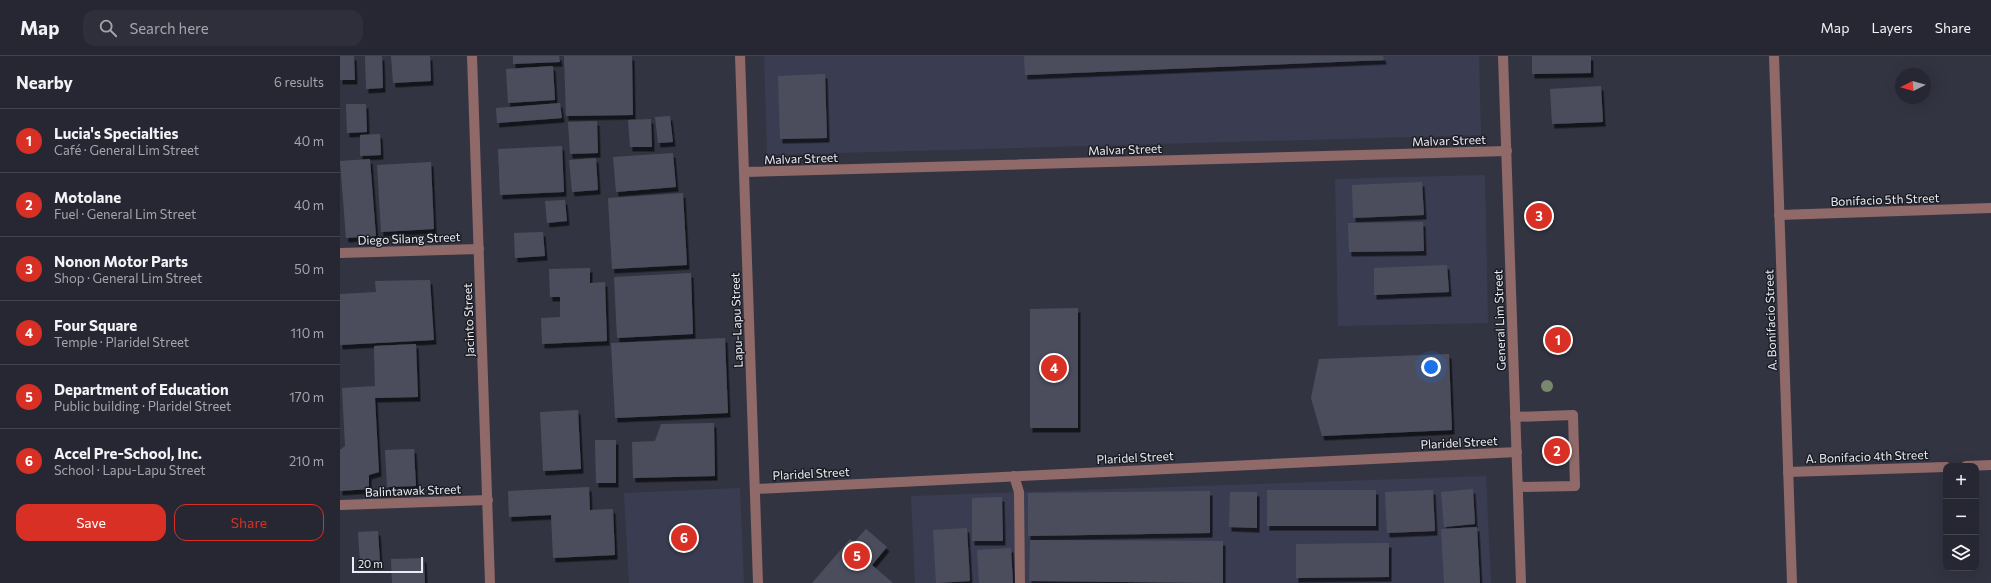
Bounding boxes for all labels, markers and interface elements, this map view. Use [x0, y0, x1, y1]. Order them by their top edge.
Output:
search box [83, 10, 363, 46]
text: Map [20, 16, 59, 39]
icon: search [97, 17, 119, 39]
text: Search here [129, 19, 209, 37]
text: Map [1821, 19, 1849, 36]
text: Layers [1871, 19, 1913, 36]
text: Share [1935, 19, 1971, 36]
north arrow [1895, 68, 1931, 104]
text: Nearby [16, 72, 73, 93]
text: 6 results [274, 74, 324, 90]
text: Lucia's Specialties [54, 124, 178, 142]
street label: Malvar Street [1412, 132, 1486, 148]
text: 1 [26, 133, 32, 149]
text: 40 m [294, 133, 324, 149]
street label: Malvar Street [1088, 141, 1162, 157]
text: Café · General Lim Street [54, 142, 199, 158]
street label: Malvar Street [764, 150, 838, 166]
text: Motolane [54, 188, 121, 206]
street label: Bonifacio 5th Street [1830, 190, 1940, 208]
text: 2 [25, 197, 33, 213]
text: 40 m [294, 197, 324, 213]
pin: 3 [1526, 201, 1552, 231]
text: Fuel · General Lim Street [54, 206, 196, 222]
street label: Diego Silang Street [357, 229, 461, 247]
text: Nonon Motor Parts [54, 252, 188, 270]
text: 3 [25, 261, 33, 277]
text: 50 m [294, 261, 324, 277]
street label: General Lim Street [1490, 269, 1508, 371]
street label: A. Bonifacio Street [1761, 269, 1779, 371]
text: Shop · General Lim Street [54, 270, 202, 286]
street label: Lapu-Lapu Street [727, 272, 745, 368]
street label: Jacinto Street [460, 283, 477, 357]
text: Four Square [54, 316, 137, 334]
text: 4 [25, 325, 33, 341]
text: 110 m [291, 325, 324, 341]
pin: 1 [1545, 325, 1571, 355]
text: Temple · Plaridel Street [54, 334, 189, 350]
pin: 4 [1041, 353, 1067, 383]
your location [1421, 357, 1441, 377]
text: Department of Education [54, 380, 229, 398]
text: 5 [25, 389, 33, 405]
text: 170 m [289, 389, 324, 405]
text: Public building · Plaridel Street [54, 398, 231, 414]
street label: Plaridel Street [1420, 433, 1498, 451]
pin: 2 [1544, 436, 1570, 466]
text: Accel Pre-School, Inc. [54, 444, 202, 462]
street label: A. Bonifacio 4th Street [1805, 447, 1929, 465]
street label: Plaridel Street [1096, 448, 1174, 466]
text: 6 [25, 453, 33, 469]
text: 210 m [289, 453, 324, 469]
text: School · Lapu-Lapu Street [54, 462, 206, 478]
map controls [1943, 463, 1979, 571]
button: + [1943, 463, 1979, 499]
street label: Plaridel Street [772, 464, 850, 482]
street label: Balintawak Street [364, 481, 462, 499]
button: − [1943, 499, 1979, 535]
button: Save [16, 504, 166, 541]
button: Share [174, 504, 324, 541]
pin: 6 [671, 523, 697, 553]
button: layers [1943, 535, 1979, 571]
pin: 5 [844, 541, 870, 571]
scale bar [352, 555, 423, 574]
text: 20 m [358, 557, 383, 570]

